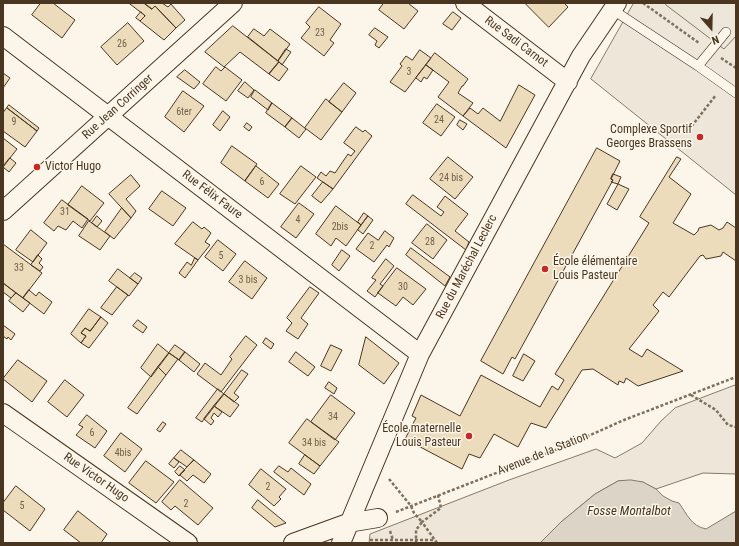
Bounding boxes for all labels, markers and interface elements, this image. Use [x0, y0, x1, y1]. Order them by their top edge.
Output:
north arrow [691, 8, 731, 48]
street label: Rue Sadi Carnot [481, 14, 551, 70]
house number: 23 [315, 27, 325, 39]
text: N [710, 32, 721, 47]
house number: 26 [117, 38, 127, 50]
house number: 3 [407, 66, 411, 78]
street label: Rue Jean Corringer [80, 71, 156, 143]
house number: 6ter [176, 106, 192, 118]
house number: 24 [434, 114, 444, 126]
house number: 9 [12, 116, 16, 128]
place label: Complexe Sportif Georges Brassens [606, 123, 692, 151]
marker: Complexe Sportif Georges Brassens [695, 132, 705, 142]
place label: Victor Hugo [45, 160, 101, 174]
marker: Victor Hugo [32, 162, 42, 172]
street label: Rue Félix Faure [179, 168, 245, 222]
house number: 24 bis [439, 172, 463, 184]
house number: 6 [260, 176, 264, 188]
house number: 31 [60, 206, 70, 218]
street label: Rue du Maréchal Leclerc [433, 212, 501, 322]
house number: 4 [296, 214, 300, 226]
house number: 2bis [332, 221, 348, 233]
house number: 28 [425, 236, 435, 248]
house number: 2 [370, 240, 374, 252]
house number: 5 [219, 250, 223, 262]
place label: École élémentaire Louis Pasteur [553, 255, 637, 283]
house number: 33 [14, 262, 24, 274]
marker: École élémentaire Louis Pasteur [540, 264, 550, 274]
house number: 3 bis [238, 274, 258, 286]
house number: 30 [398, 281, 408, 293]
house number: 34 [328, 411, 338, 423]
place label: École maternelle Louis Pasteur [382, 422, 461, 450]
house number: 6 [90, 427, 94, 439]
street label: Avenue de la Station [496, 429, 590, 479]
marker: École maternelle Louis Pasteur [464, 431, 474, 441]
house number: 34 bis [302, 437, 326, 449]
house number: 4bis [115, 447, 131, 459]
street label: Rue Victor Hugo [60, 450, 132, 506]
house number: 2 [266, 481, 270, 493]
house number: 2 [184, 498, 188, 510]
house number: 5 [20, 500, 24, 512]
water label: Fosse Montalbot [587, 504, 671, 520]

